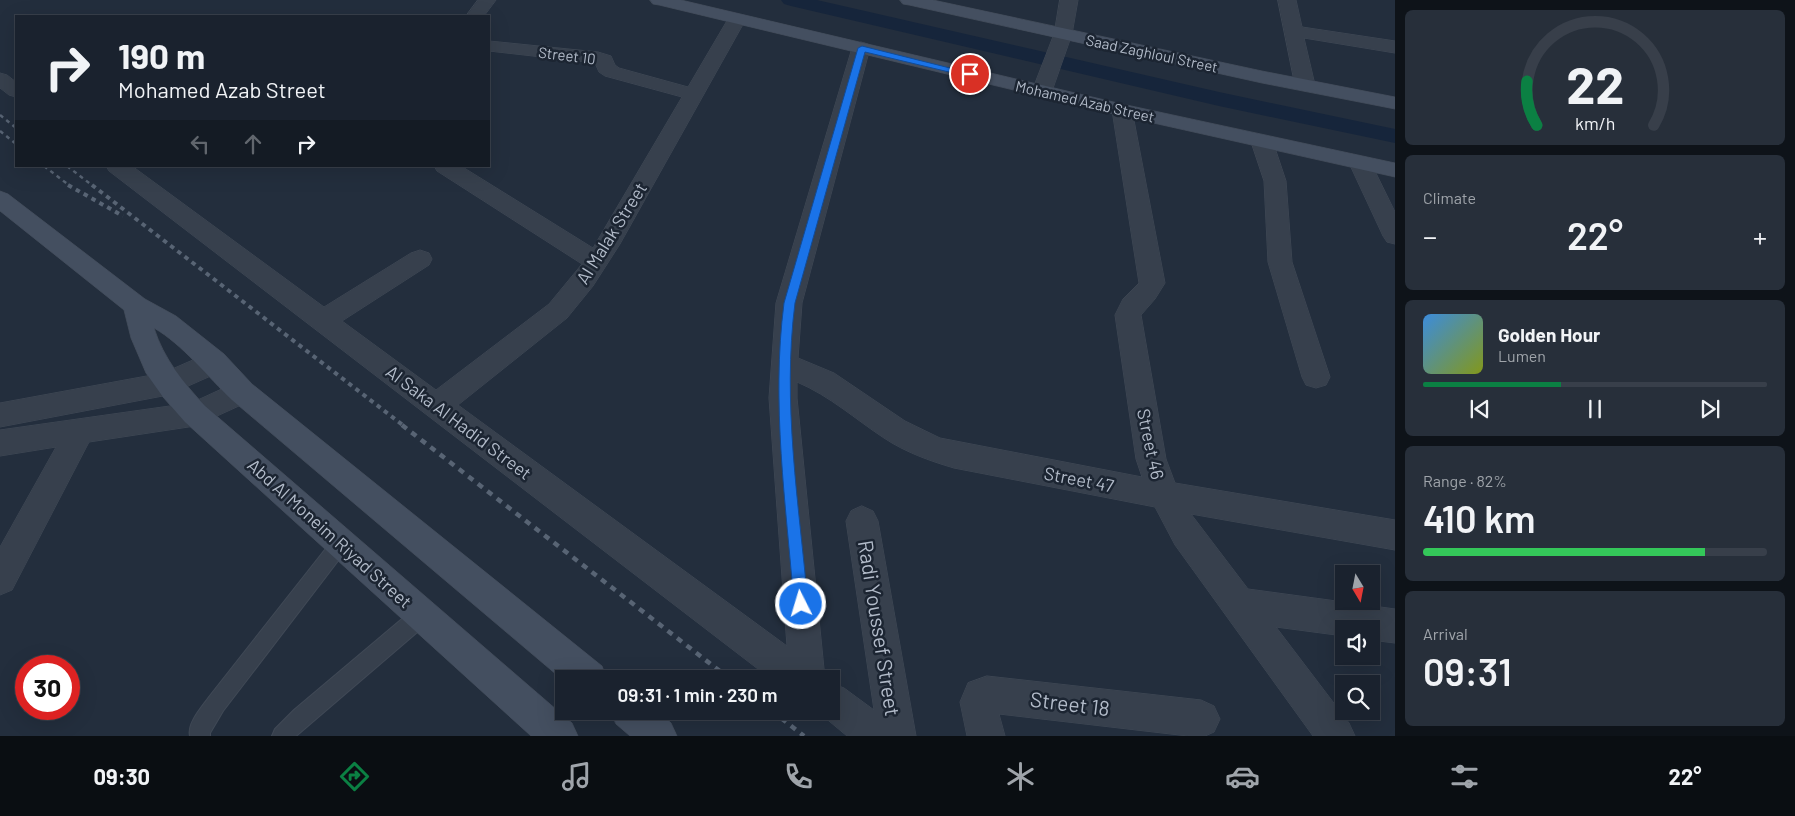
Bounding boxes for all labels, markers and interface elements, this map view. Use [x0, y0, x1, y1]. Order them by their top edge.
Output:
street label: Saad Zaghloul Street [1084, 30, 1220, 76]
text: 190 m [118, 34, 205, 76]
icon: right [35, 35, 100, 100]
street label: Street 10 [537, 43, 597, 67]
text: 22 [1566, 52, 1624, 114]
pin [949, 53, 991, 95]
icon: arrive [956, 60, 984, 88]
text: Mohamed Azab Street [118, 76, 326, 102]
street label: Mohamed Azab Street [1014, 76, 1156, 126]
text: km/h [1575, 112, 1615, 134]
icon: left [186, 130, 214, 158]
icon: ahead [239, 130, 267, 158]
icon: right [292, 130, 320, 158]
street label: Al Malak Street [571, 178, 651, 288]
text: Climate [1423, 188, 1476, 207]
text: 22° [1567, 212, 1623, 258]
text: − [1423, 219, 1437, 253]
text: + [1753, 219, 1767, 253]
text: Golden Hour [1498, 323, 1600, 346]
text: Lumen [1498, 346, 1546, 365]
street label: Al Saka Al Hadid Street [382, 360, 536, 484]
icon: previous [1466, 395, 1494, 423]
icon: pause [1581, 395, 1609, 423]
icon: next [1696, 395, 1724, 423]
street label: Street 46 [1133, 407, 1169, 481]
street label: Abd Al Moneim Riyad Street [243, 454, 417, 612]
street label: Street 47 [1042, 461, 1116, 497]
text: Range · 82% [1423, 471, 1507, 490]
text: 410 km [1423, 495, 1536, 541]
street label: Radi Youssef Street [854, 538, 906, 718]
north arrow [1335, 565, 1380, 610]
map controls [1335, 565, 1380, 720]
position arrow [774, 577, 826, 629]
button: sound [1335, 620, 1380, 665]
text: Arrival [1423, 624, 1468, 643]
text: 09:31 [1423, 648, 1512, 694]
speed limit sign: 30 [15, 655, 80, 720]
button: search [1335, 675, 1380, 720]
text: 09:31 · 1 min · 230 m [617, 683, 778, 706]
street label: Street 18 [1029, 686, 1111, 720]
icon: directions [337, 759, 372, 794]
icon: music [559, 759, 594, 794]
icon: phone [781, 759, 816, 794]
icon: climate [1003, 759, 1038, 794]
icon: car [1225, 759, 1260, 794]
icon: filters [1447, 759, 1482, 794]
text: 09:30 [93, 763, 150, 789]
text: 22° [1669, 763, 1701, 789]

